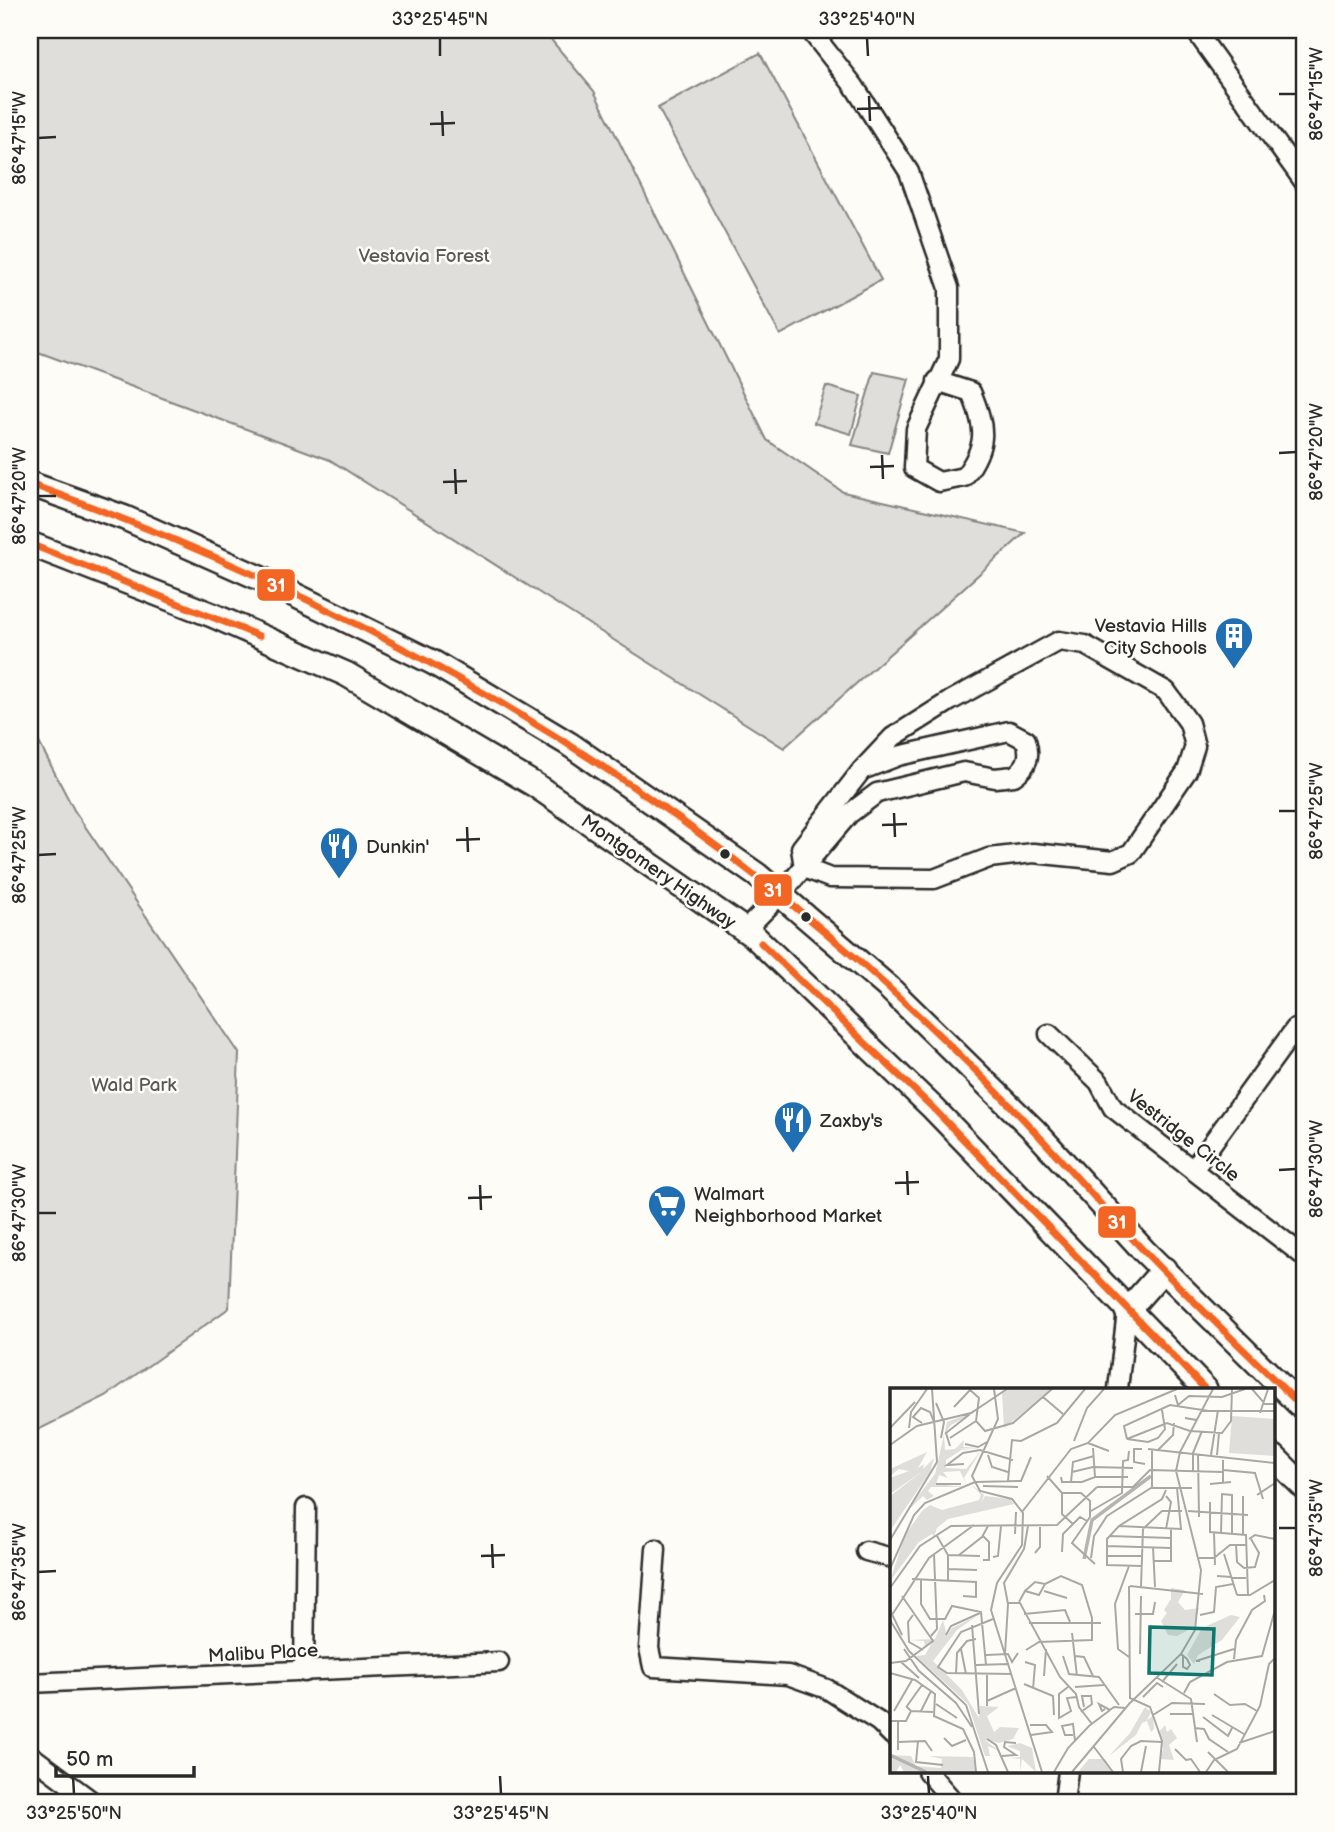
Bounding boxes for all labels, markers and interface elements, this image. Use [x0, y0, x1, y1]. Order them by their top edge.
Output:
text: 33°25'45"N [392, 9, 488, 30]
text: 33°25'40"N [819, 9, 915, 30]
text: 86°47'15"W [1306, 47, 1327, 141]
text: 86°47'15"W [9, 91, 30, 185]
park label: Vestavia Forest [359, 245, 490, 268]
text: 86°47'20"W [1306, 403, 1327, 501]
text: 86°47'20"W [9, 447, 30, 545]
line badge: 31 [256, 568, 296, 602]
text: 31 [266, 575, 286, 598]
place label: Vestavia Hills City Schools [1094, 615, 1207, 660]
building icon: Vestavia Hills City Schools [1213, 615, 1255, 670]
text: 86°47'25"W [1306, 762, 1327, 860]
text: 86°47'25"W [9, 806, 30, 904]
street label: Montgomery Highway [576, 810, 740, 935]
restaurant icon: Dunkin' [318, 825, 360, 880]
place label: Dunkin' [366, 836, 430, 859]
unlabelled marker [718, 847, 732, 861]
line badge: 31 [753, 873, 793, 907]
text: 31 [763, 880, 783, 903]
unlabelled marker [799, 910, 813, 924]
park label: Wald Park [91, 1074, 177, 1097]
street label: Vestridge Circle [1122, 1085, 1244, 1187]
restaurant icon: Zaxby's [772, 1099, 814, 1154]
place label: Zaxby's [819, 1110, 883, 1133]
text: 86°47'30"W [1306, 1119, 1327, 1218]
text: 86°47'30"W [9, 1163, 30, 1262]
supermarket icon: Walmart Neighborhood Market [646, 1183, 688, 1238]
place label: Walmart Neighborhood Market [694, 1183, 882, 1228]
line badge: 31 [1097, 1205, 1137, 1239]
text: 31 [1107, 1212, 1127, 1235]
inset map [890, 1388, 1276, 1772]
text: 86°47'35"W [1306, 1479, 1327, 1577]
text: 86°47'35"W [9, 1523, 30, 1621]
street label: Malibu Place [207, 1639, 319, 1668]
scale bar [56, 1734, 194, 1778]
text: 50 m [66, 1747, 113, 1772]
text: 33°25'50"N [26, 1803, 122, 1824]
text: 33°25'45"N [453, 1803, 549, 1824]
text: 33°25'40"N [881, 1803, 977, 1824]

